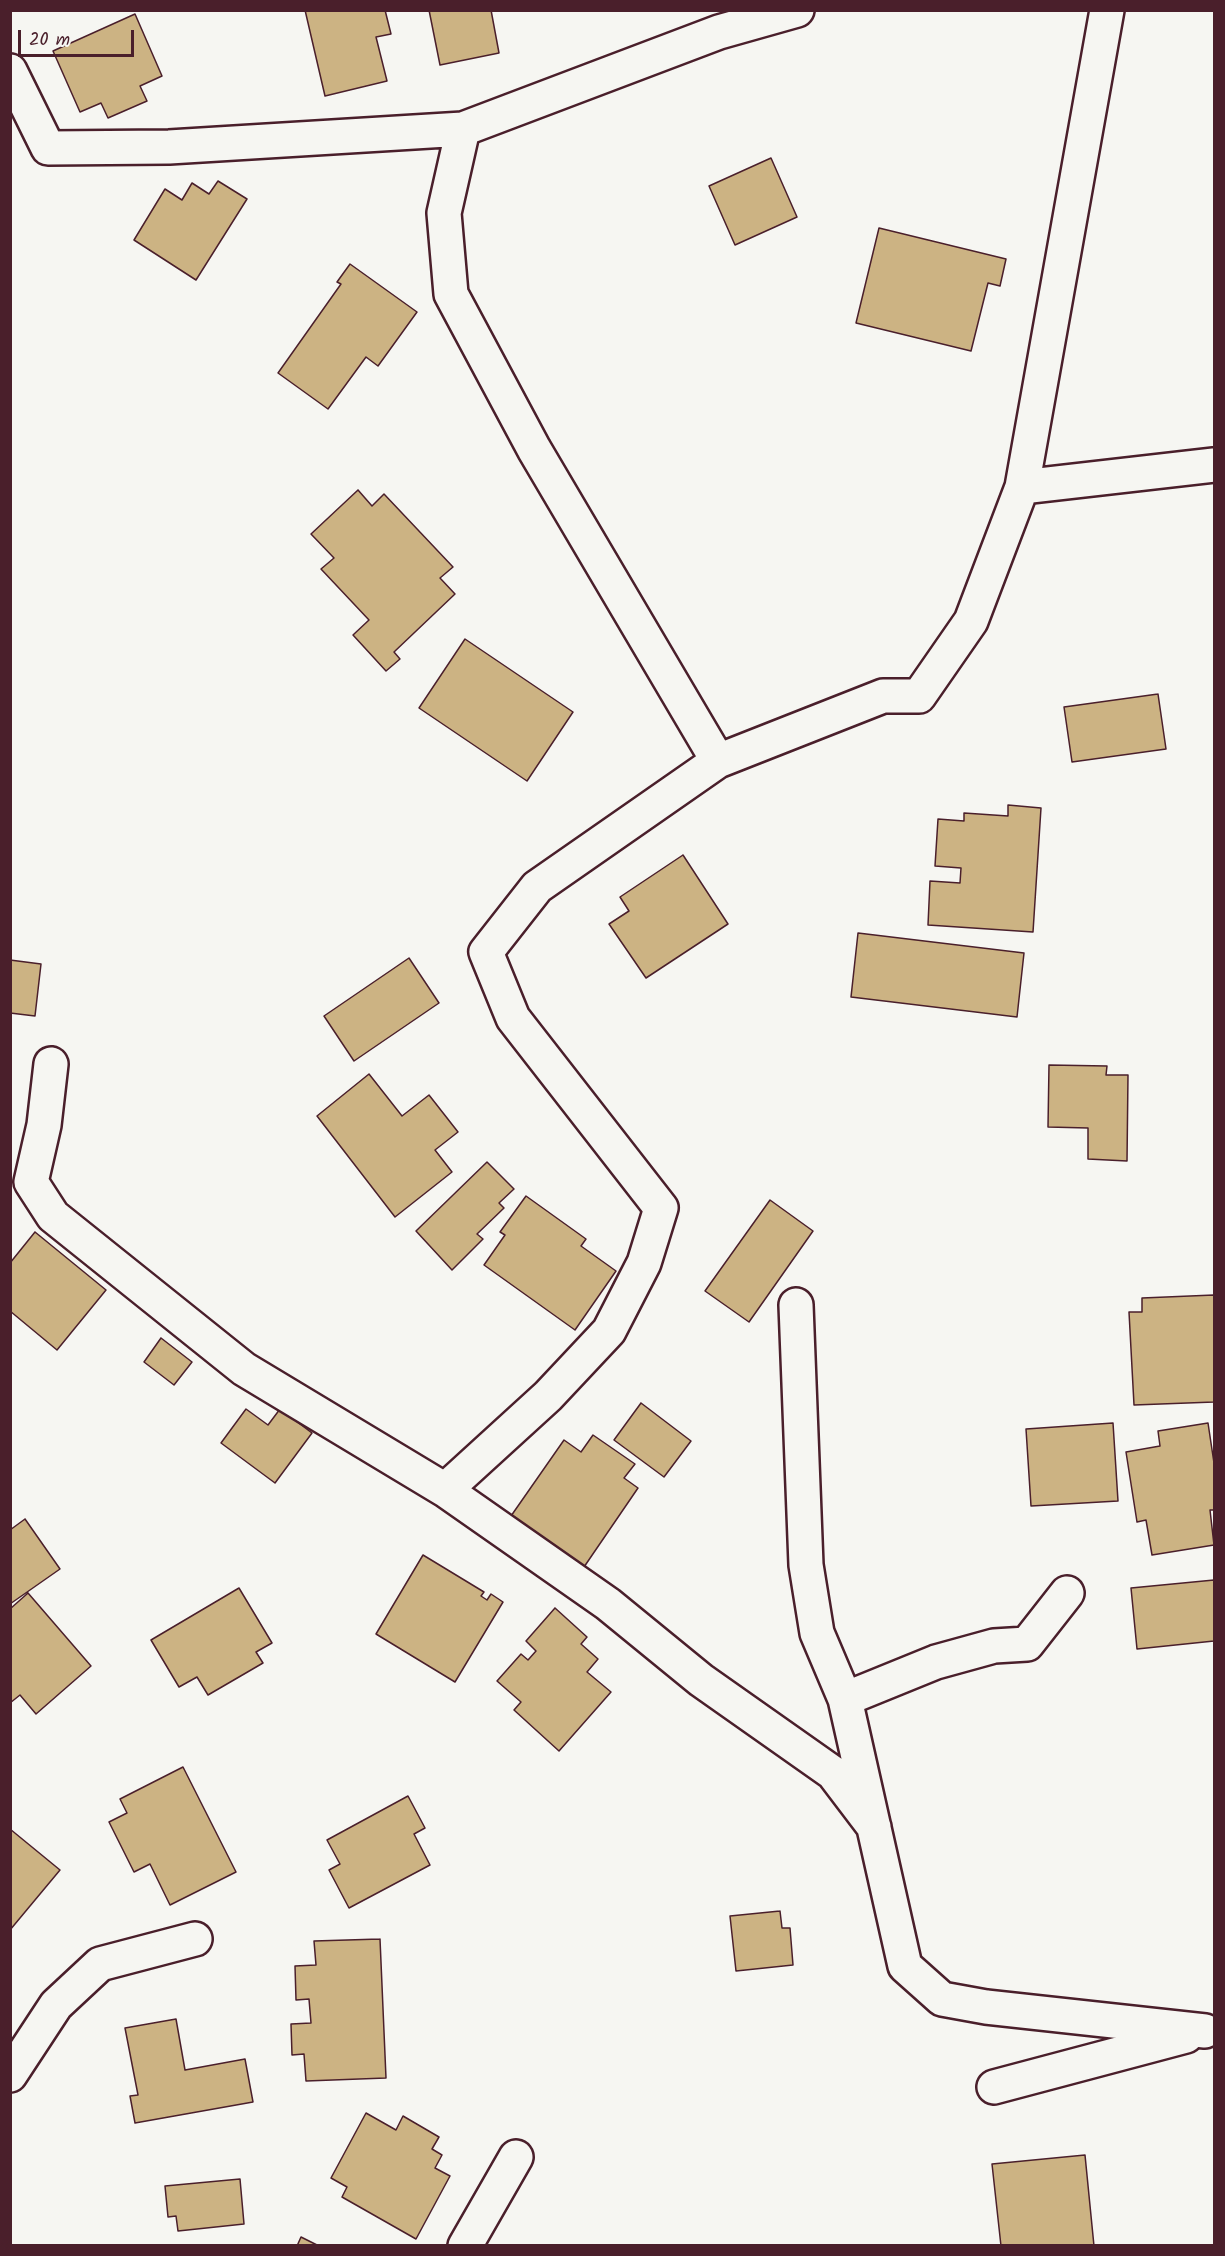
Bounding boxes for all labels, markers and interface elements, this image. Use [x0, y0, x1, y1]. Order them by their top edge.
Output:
scale bar [21, 18, 136, 56]
text: 20 m [29, 26, 70, 55]

